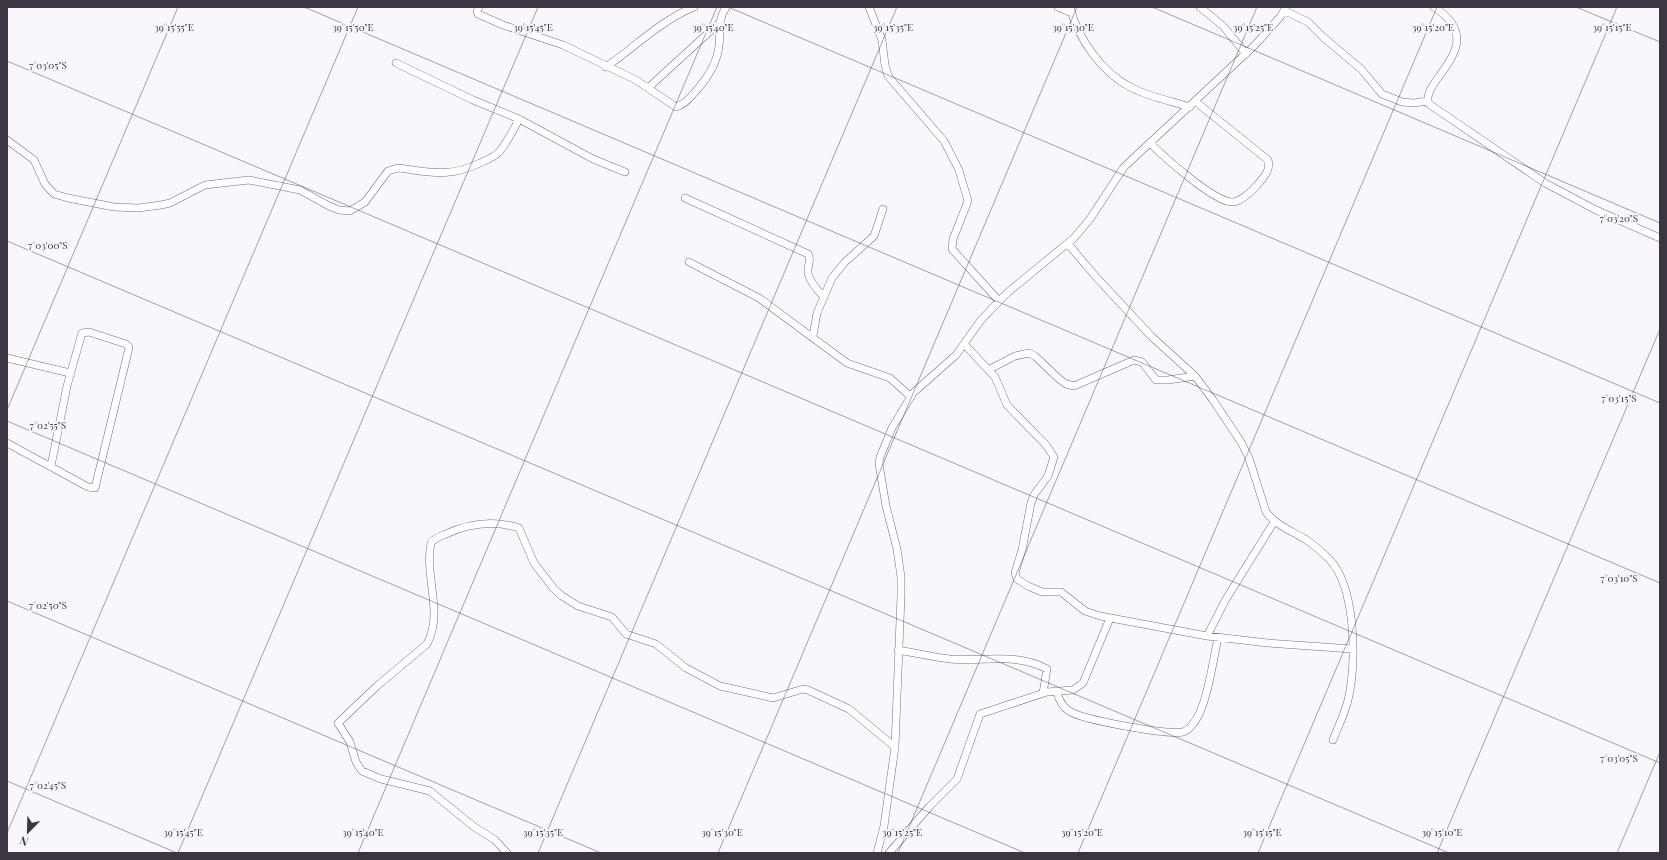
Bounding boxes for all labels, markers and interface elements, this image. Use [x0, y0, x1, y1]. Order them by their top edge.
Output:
text: 39°15'55"E [154, 20, 194, 34]
text: 39°15'50"E [332, 20, 374, 34]
text: 39°15'45"E [513, 20, 553, 34]
text: 39°15'40"E [692, 20, 734, 34]
text: 39°15'35"E [873, 20, 913, 34]
text: 39°15'30"E [1052, 20, 1094, 34]
text: 39°15'25"E [1233, 20, 1273, 34]
text: 39°15'20"E [1412, 20, 1454, 34]
text: 39°15'15"E [1592, 20, 1632, 34]
text: 7°03'05"S [29, 58, 67, 72]
text: 7°03'20"S [1600, 211, 1638, 225]
text: 7°03'00"S [28, 238, 68, 252]
text: 7°03'15"S [1601, 391, 1637, 405]
text: 7°02'55"S [30, 418, 66, 432]
text: 7°03'10"S [1600, 571, 1638, 585]
text: 7°02'50"S [29, 598, 67, 612]
text: 7°03'05"S [1600, 751, 1638, 765]
text: 7°02'45"S [30, 778, 66, 792]
north arrow [8, 812, 48, 852]
text: 39°15'45"E [163, 825, 203, 839]
text: 39°15'40"E [342, 825, 384, 839]
text: 39°15'35"E [523, 825, 563, 839]
text: 39°15'30"E [701, 825, 743, 839]
text: 39°15'25"E [882, 825, 922, 839]
text: 39°15'20"E [1061, 825, 1103, 839]
text: 39°15'15"E [1242, 825, 1282, 839]
text: 39°15'10"E [1422, 825, 1462, 839]
text: N [17, 833, 30, 850]

